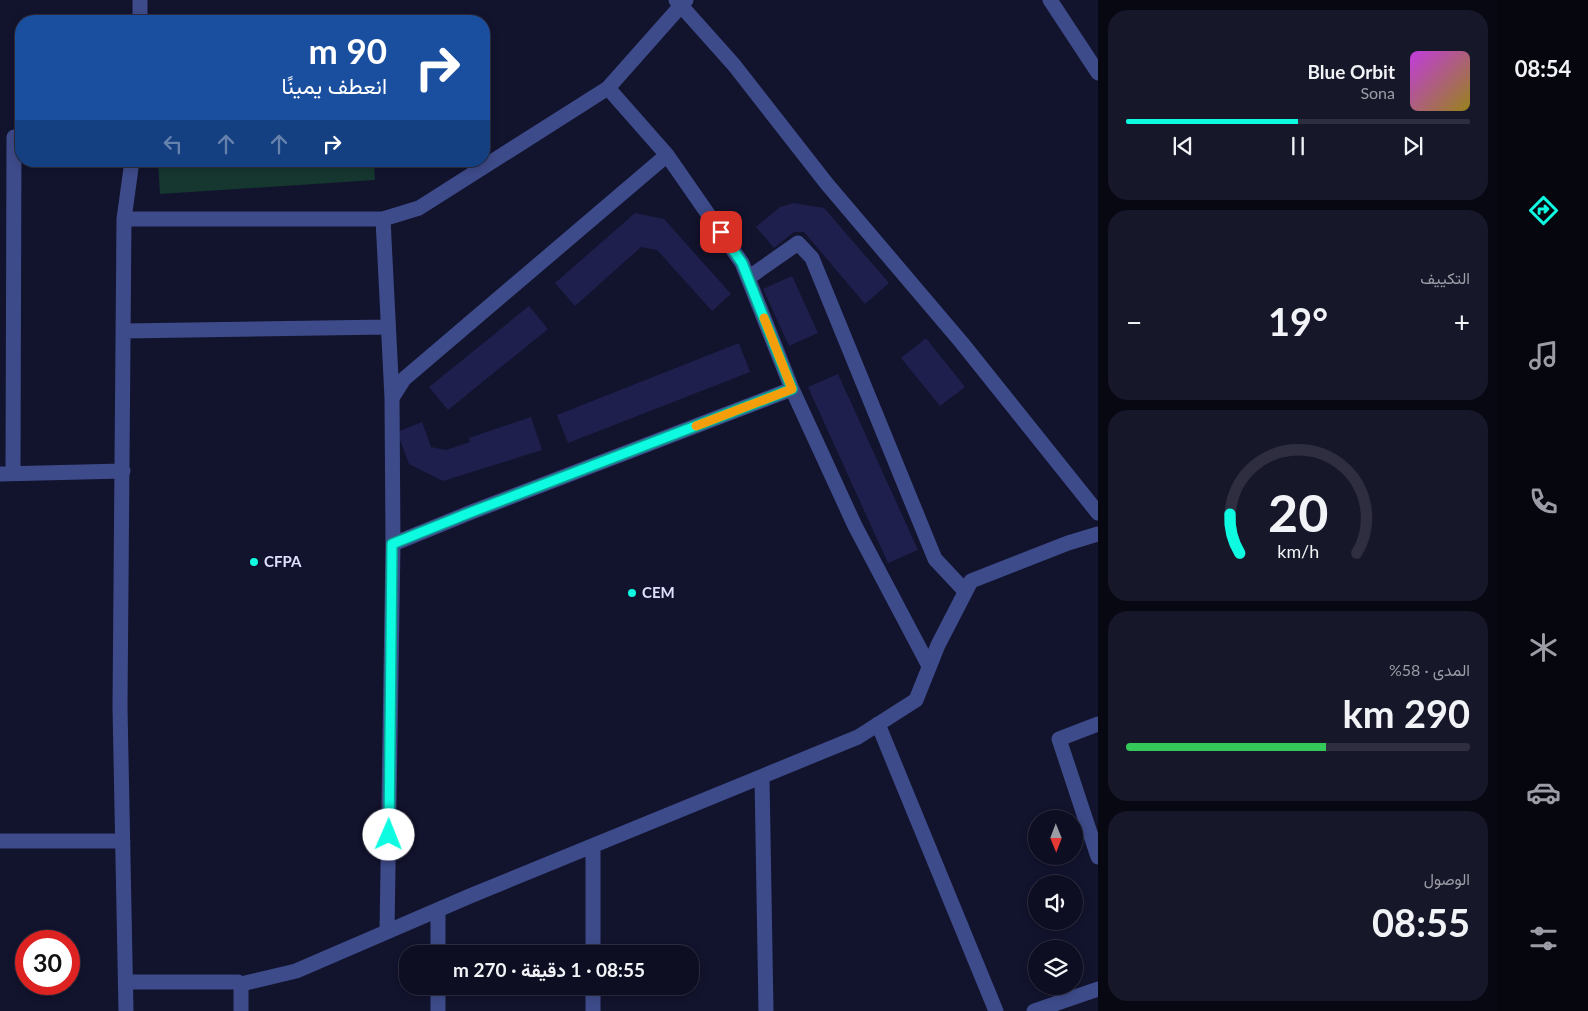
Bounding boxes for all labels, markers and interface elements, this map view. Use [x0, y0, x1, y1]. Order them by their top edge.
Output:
text: 90 m [309, 29, 387, 71]
icon: right [405, 35, 470, 100]
text: 08:54 [1515, 55, 1571, 82]
text: Blue Orbit [1307, 60, 1395, 83]
text: انعطف يمينًا [281, 72, 387, 99]
text: Sona [1360, 83, 1395, 102]
icon: left [159, 130, 187, 158]
icon: ahead [212, 130, 240, 158]
icon: ahead [265, 130, 293, 158]
icon: right [318, 130, 346, 158]
icon: previous [1169, 132, 1197, 160]
icon: pause [1284, 132, 1312, 160]
icon: next [1399, 132, 1427, 160]
icon: directions [1526, 193, 1561, 228]
pin [700, 211, 742, 253]
icon: arrive [707, 218, 735, 246]
text: التكييف [1420, 268, 1470, 287]
text: 19° [1268, 298, 1328, 344]
text: − [1126, 305, 1142, 339]
text: + [1454, 305, 1470, 339]
icon: music [1526, 338, 1561, 373]
text: 20 [1268, 481, 1328, 543]
icon: phone [1526, 484, 1561, 519]
text: km/h [1277, 540, 1319, 562]
place label: CFPA [264, 552, 302, 570]
marker: CFPA [248, 556, 260, 568]
place label: CEM [642, 583, 675, 601]
marker: CEM [626, 587, 638, 599]
icon: climate [1526, 630, 1561, 665]
text: المدى · 58% [1389, 660, 1470, 679]
text: 290 km [1343, 690, 1470, 736]
icon: car [1526, 775, 1561, 810]
position arrow [362, 808, 414, 860]
north arrow [1028, 810, 1082, 865]
map controls [1028, 810, 1083, 995]
text: الوصول [1424, 869, 1470, 888]
button: sound [1028, 875, 1083, 930]
text: 08:55 [1372, 899, 1470, 945]
icon: filters [1526, 921, 1561, 956]
speed limit sign: 30 [15, 930, 80, 995]
button: layers [1028, 940, 1083, 995]
text: 08:55 · 1 دقيقة · 270 m [453, 958, 645, 981]

